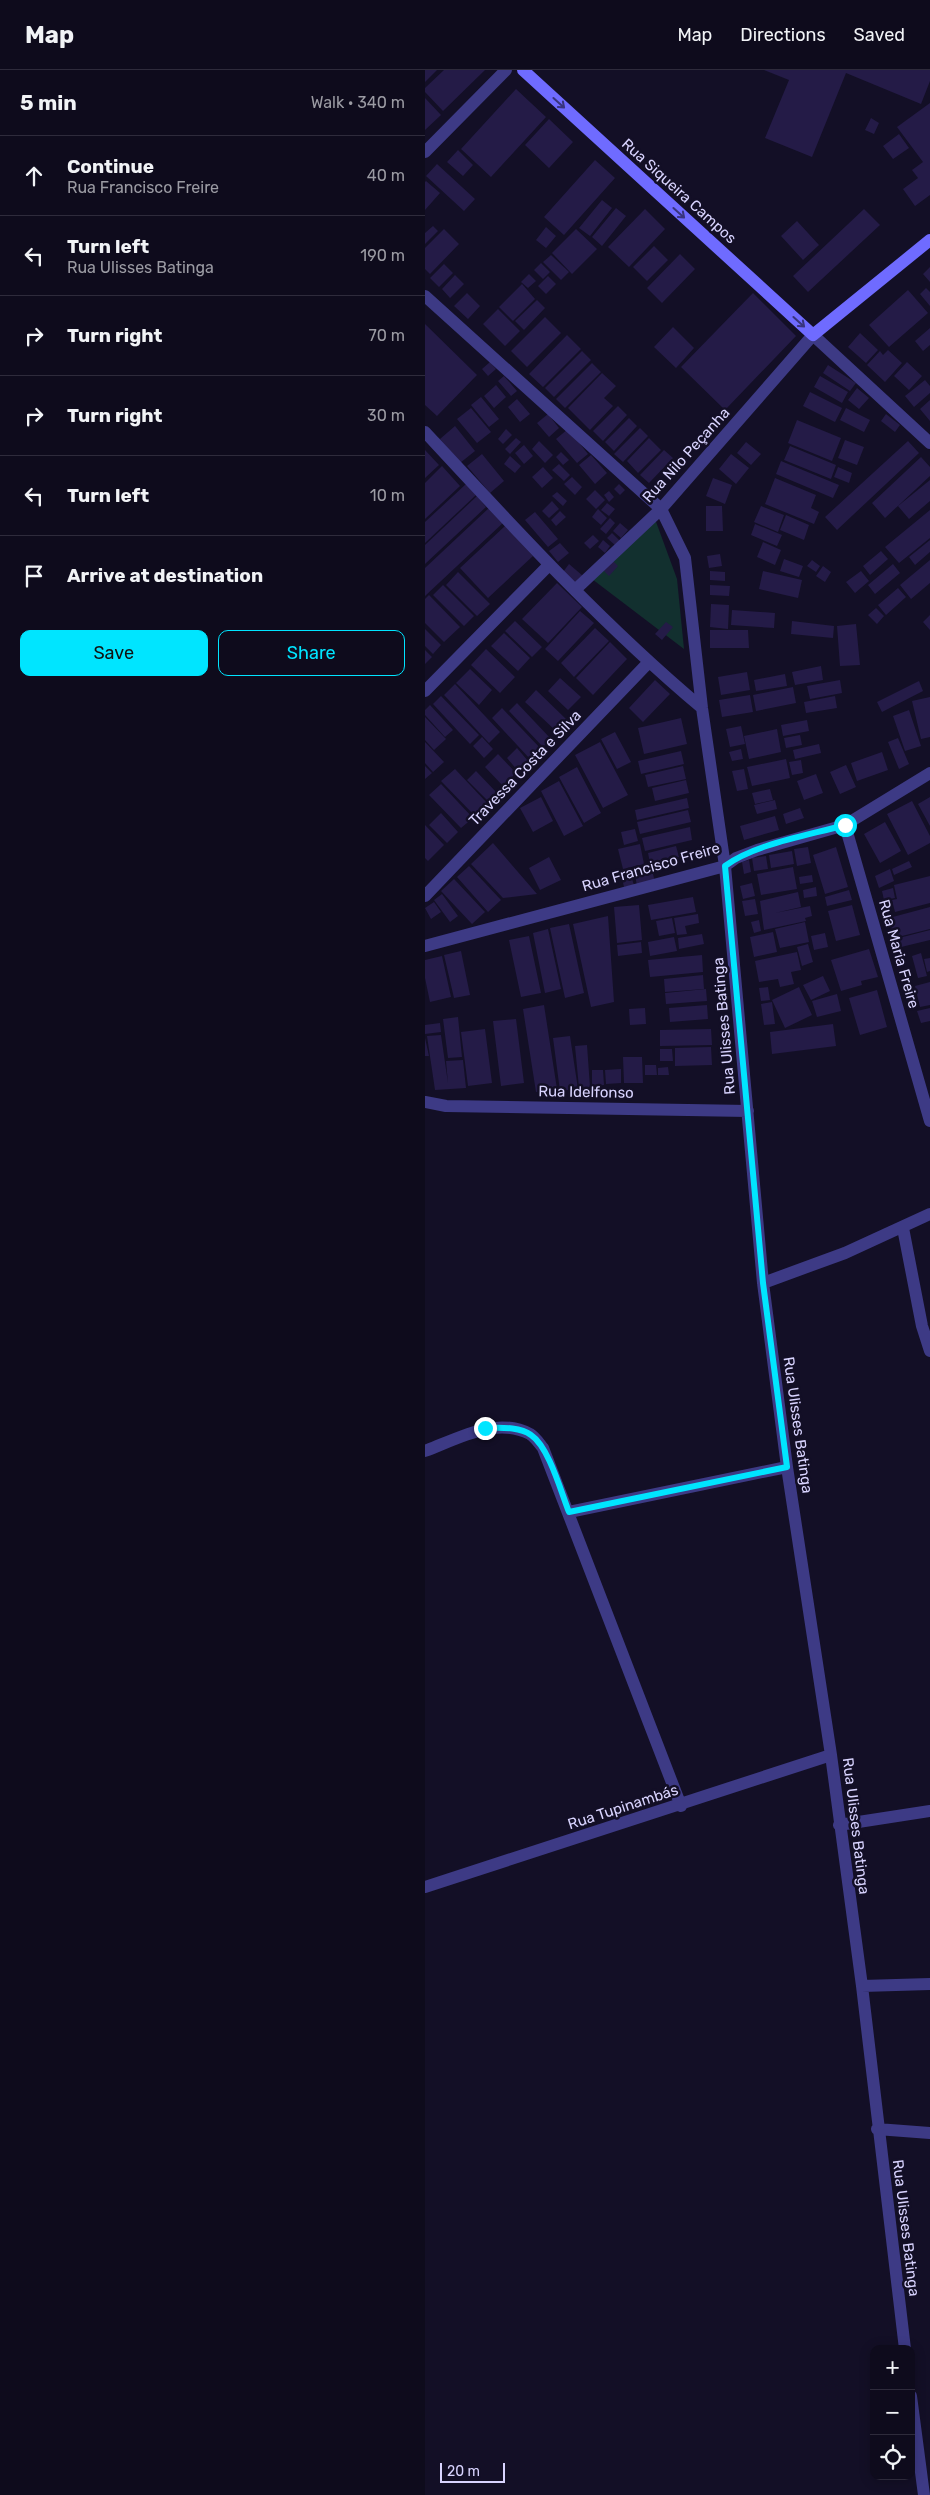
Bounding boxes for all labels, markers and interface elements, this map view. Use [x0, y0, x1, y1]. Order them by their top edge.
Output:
text: Map [25, 21, 74, 49]
text: Map [677, 24, 712, 46]
text: Directions [740, 24, 826, 46]
text: Saved [854, 24, 905, 46]
text: 5 min [20, 90, 77, 115]
text: Walk · 340 m [311, 93, 405, 112]
one-way arrow [552, 97, 565, 109]
street label: Rua Siqueira Campos [618, 135, 740, 247]
text: Continue [67, 155, 154, 178]
icon: ahead [20, 162, 48, 190]
text: 40 m [367, 166, 405, 185]
text: Rua Francisco Freire [67, 178, 219, 197]
one-way arrow [672, 207, 685, 218]
text: Turn left [67, 235, 149, 258]
icon: left [20, 242, 48, 270]
text: 190 m [360, 246, 405, 265]
text: Rua Ulisses Batinga [67, 258, 214, 277]
one-way arrow [792, 316, 805, 328]
icon: right [20, 322, 48, 350]
text: Turn right [67, 324, 162, 347]
text: 70 m [368, 326, 405, 345]
icon: right [20, 402, 48, 430]
text: Turn right [67, 404, 162, 427]
street label: Rua Nilo Peçanha [639, 404, 733, 506]
text: 30 m [367, 406, 405, 425]
icon: left [20, 482, 48, 510]
text: Turn left [67, 484, 149, 507]
text: 10 m [370, 486, 405, 505]
icon: arrive [20, 562, 48, 590]
text: Arrive at destination [67, 564, 263, 587]
button: Save [20, 630, 208, 676]
button: Share [218, 630, 405, 676]
street label: Travessa Costa e Silva [465, 706, 585, 830]
route start [834, 814, 857, 837]
street label: Rua Francisco Freire [580, 839, 722, 895]
street label: Rua Maria Freire [875, 898, 923, 1010]
street label: Rua Ulisses Batinga [709, 957, 739, 1095]
street label: Rua Idelfonso [538, 1082, 634, 1102]
street label: Rua Ulisses Batinga [780, 1356, 816, 1494]
route end [474, 1417, 497, 1440]
street label: Rua Ulisses Batinga [839, 1757, 873, 1895]
street label: Rua Tupinambás [565, 1781, 681, 1833]
street label: Rua Ulisses Batinga [889, 2159, 923, 2297]
map controls [870, 2345, 915, 2480]
button: + [870, 2345, 915, 2390]
button: − [870, 2390, 915, 2435]
button: locate [870, 2435, 915, 2480]
scale bar [440, 2460, 505, 2483]
text: 20 m [447, 2463, 480, 2480]

